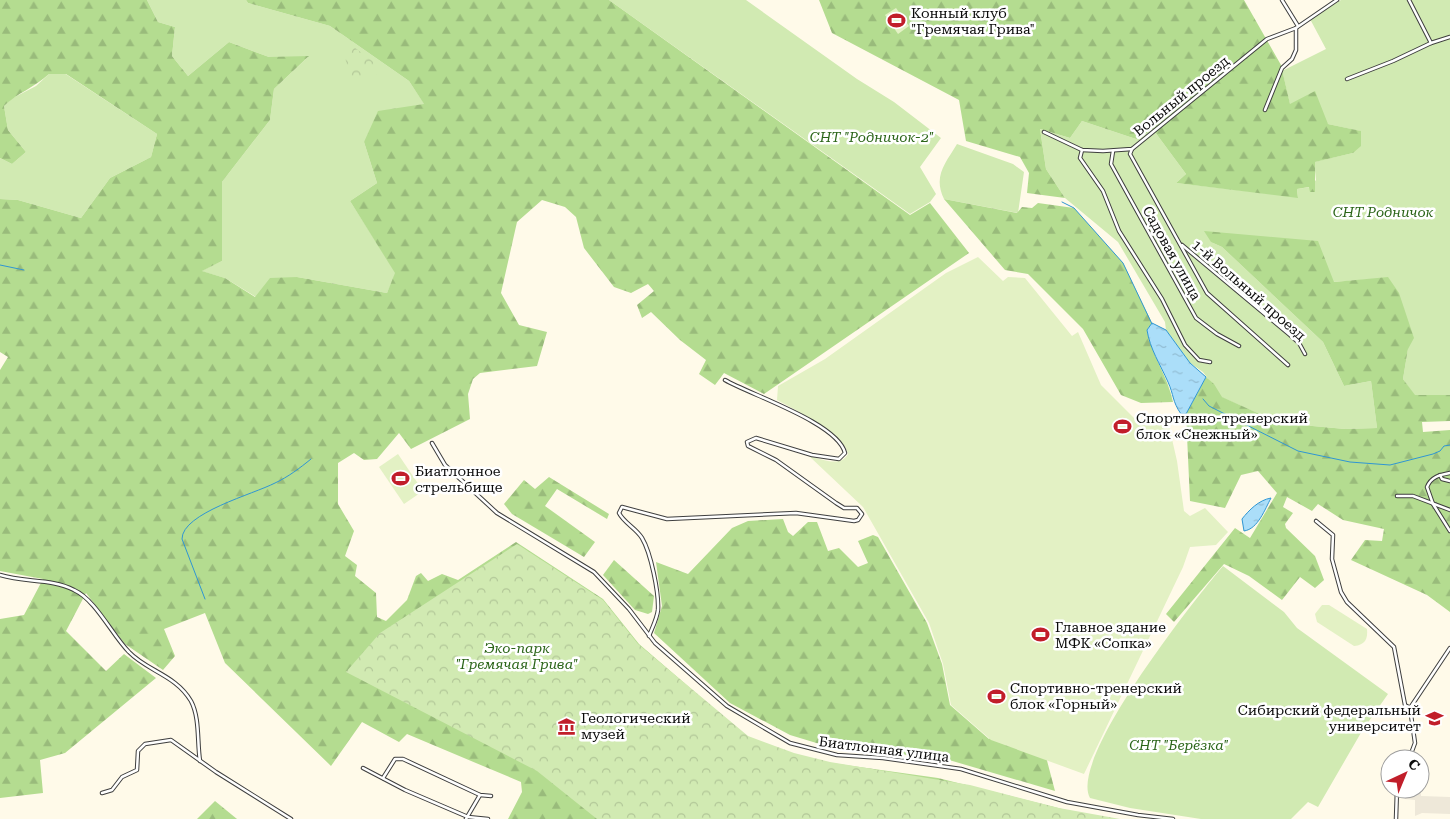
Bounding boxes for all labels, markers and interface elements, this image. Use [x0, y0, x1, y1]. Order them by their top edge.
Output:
place label: Конный клуб "Гремячая Грива" [911, 5, 1035, 37]
sports icon: Конный клуб "Гремячая Грива" [887, 11, 907, 31]
street label: Вольный проезд [1130, 53, 1232, 139]
park label: СНТ "Родничок-2" [810, 129, 934, 145]
street label: Садовая улица [1140, 203, 1205, 303]
park label: СНТ Родничок [1333, 204, 1434, 220]
street label: 1-й Вольный проезд [1189, 236, 1309, 344]
place label: Спортивно-тренерский блок «Снежный» [1136, 410, 1308, 442]
sports icon: Спортивно-тренерский блок «Снежный» [1112, 416, 1132, 436]
place label: Биатлонное стрельбище [415, 463, 503, 495]
sports icon: Биатлонное стрельбище [391, 469, 411, 489]
place label: Главное здание МФК «Сопка» [1055, 619, 1166, 651]
sports icon: Главное здание МФК «Сопка» [1031, 625, 1051, 645]
park label: Эко-парк "Гремячая Грива" [456, 640, 578, 672]
place label: Спортивно-тренерский блок «Горный» [1010, 680, 1182, 712]
sports icon: Спортивно-тренерский блок «Горный» [986, 686, 1006, 706]
place label: Сибирский федеральный университет [1238, 702, 1421, 734]
school or university icon: Сибирский федеральный университет [1425, 708, 1445, 728]
place label: Геологический музей [581, 710, 691, 742]
museum icon: Геологический музей [557, 716, 577, 736]
street label: Биатлонная улица [818, 733, 950, 765]
park label: СНТ "Берёзка" [1129, 737, 1229, 753]
north arrow [1380, 749, 1430, 799]
text: С [1405, 755, 1423, 774]

